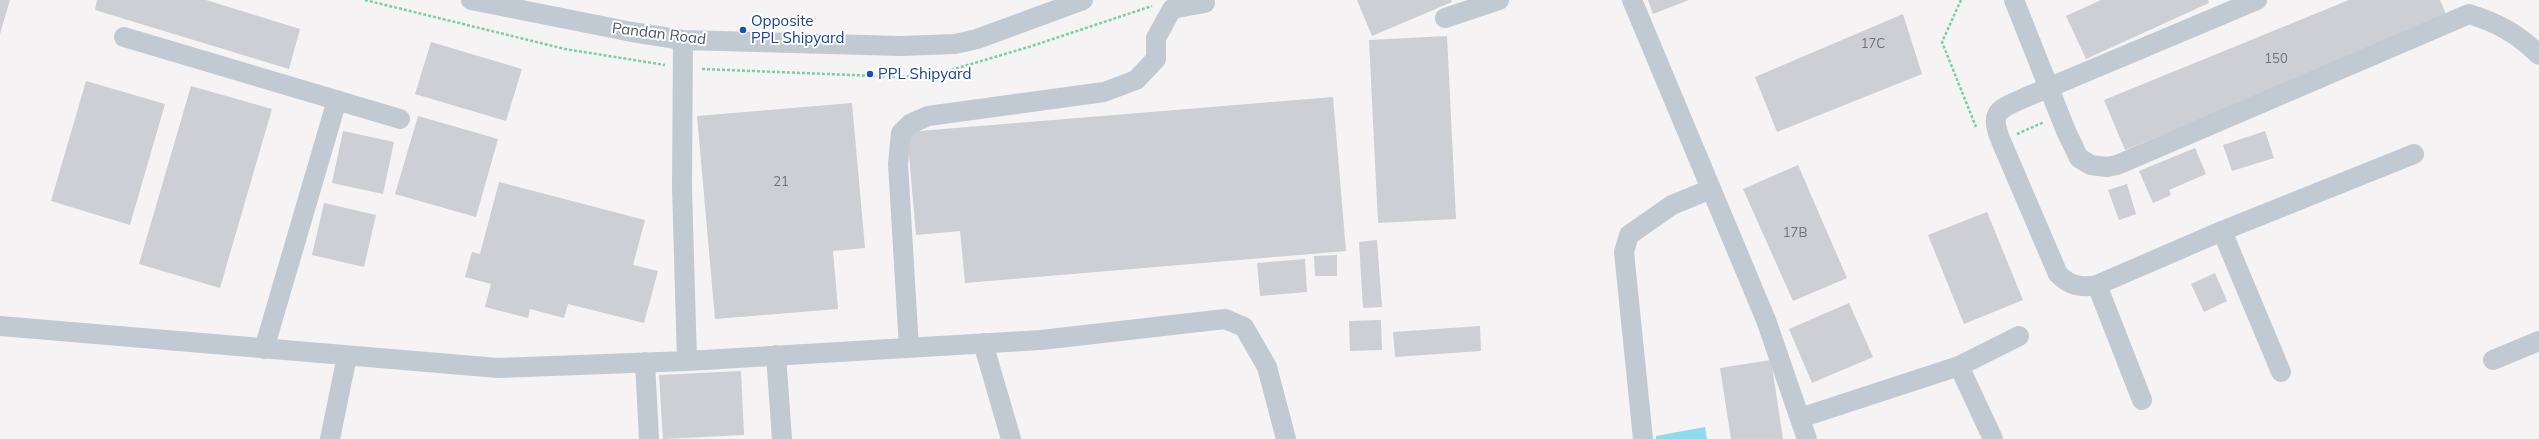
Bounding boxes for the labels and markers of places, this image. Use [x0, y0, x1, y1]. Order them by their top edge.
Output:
place label: Opposite PPL Shipyard [751, 12, 844, 47]
marker: Opposite PPL Shipyard [738, 25, 748, 35]
place label: PPL Shipyard [878, 65, 971, 83]
marker: PPL Shipyard [865, 69, 875, 79]

